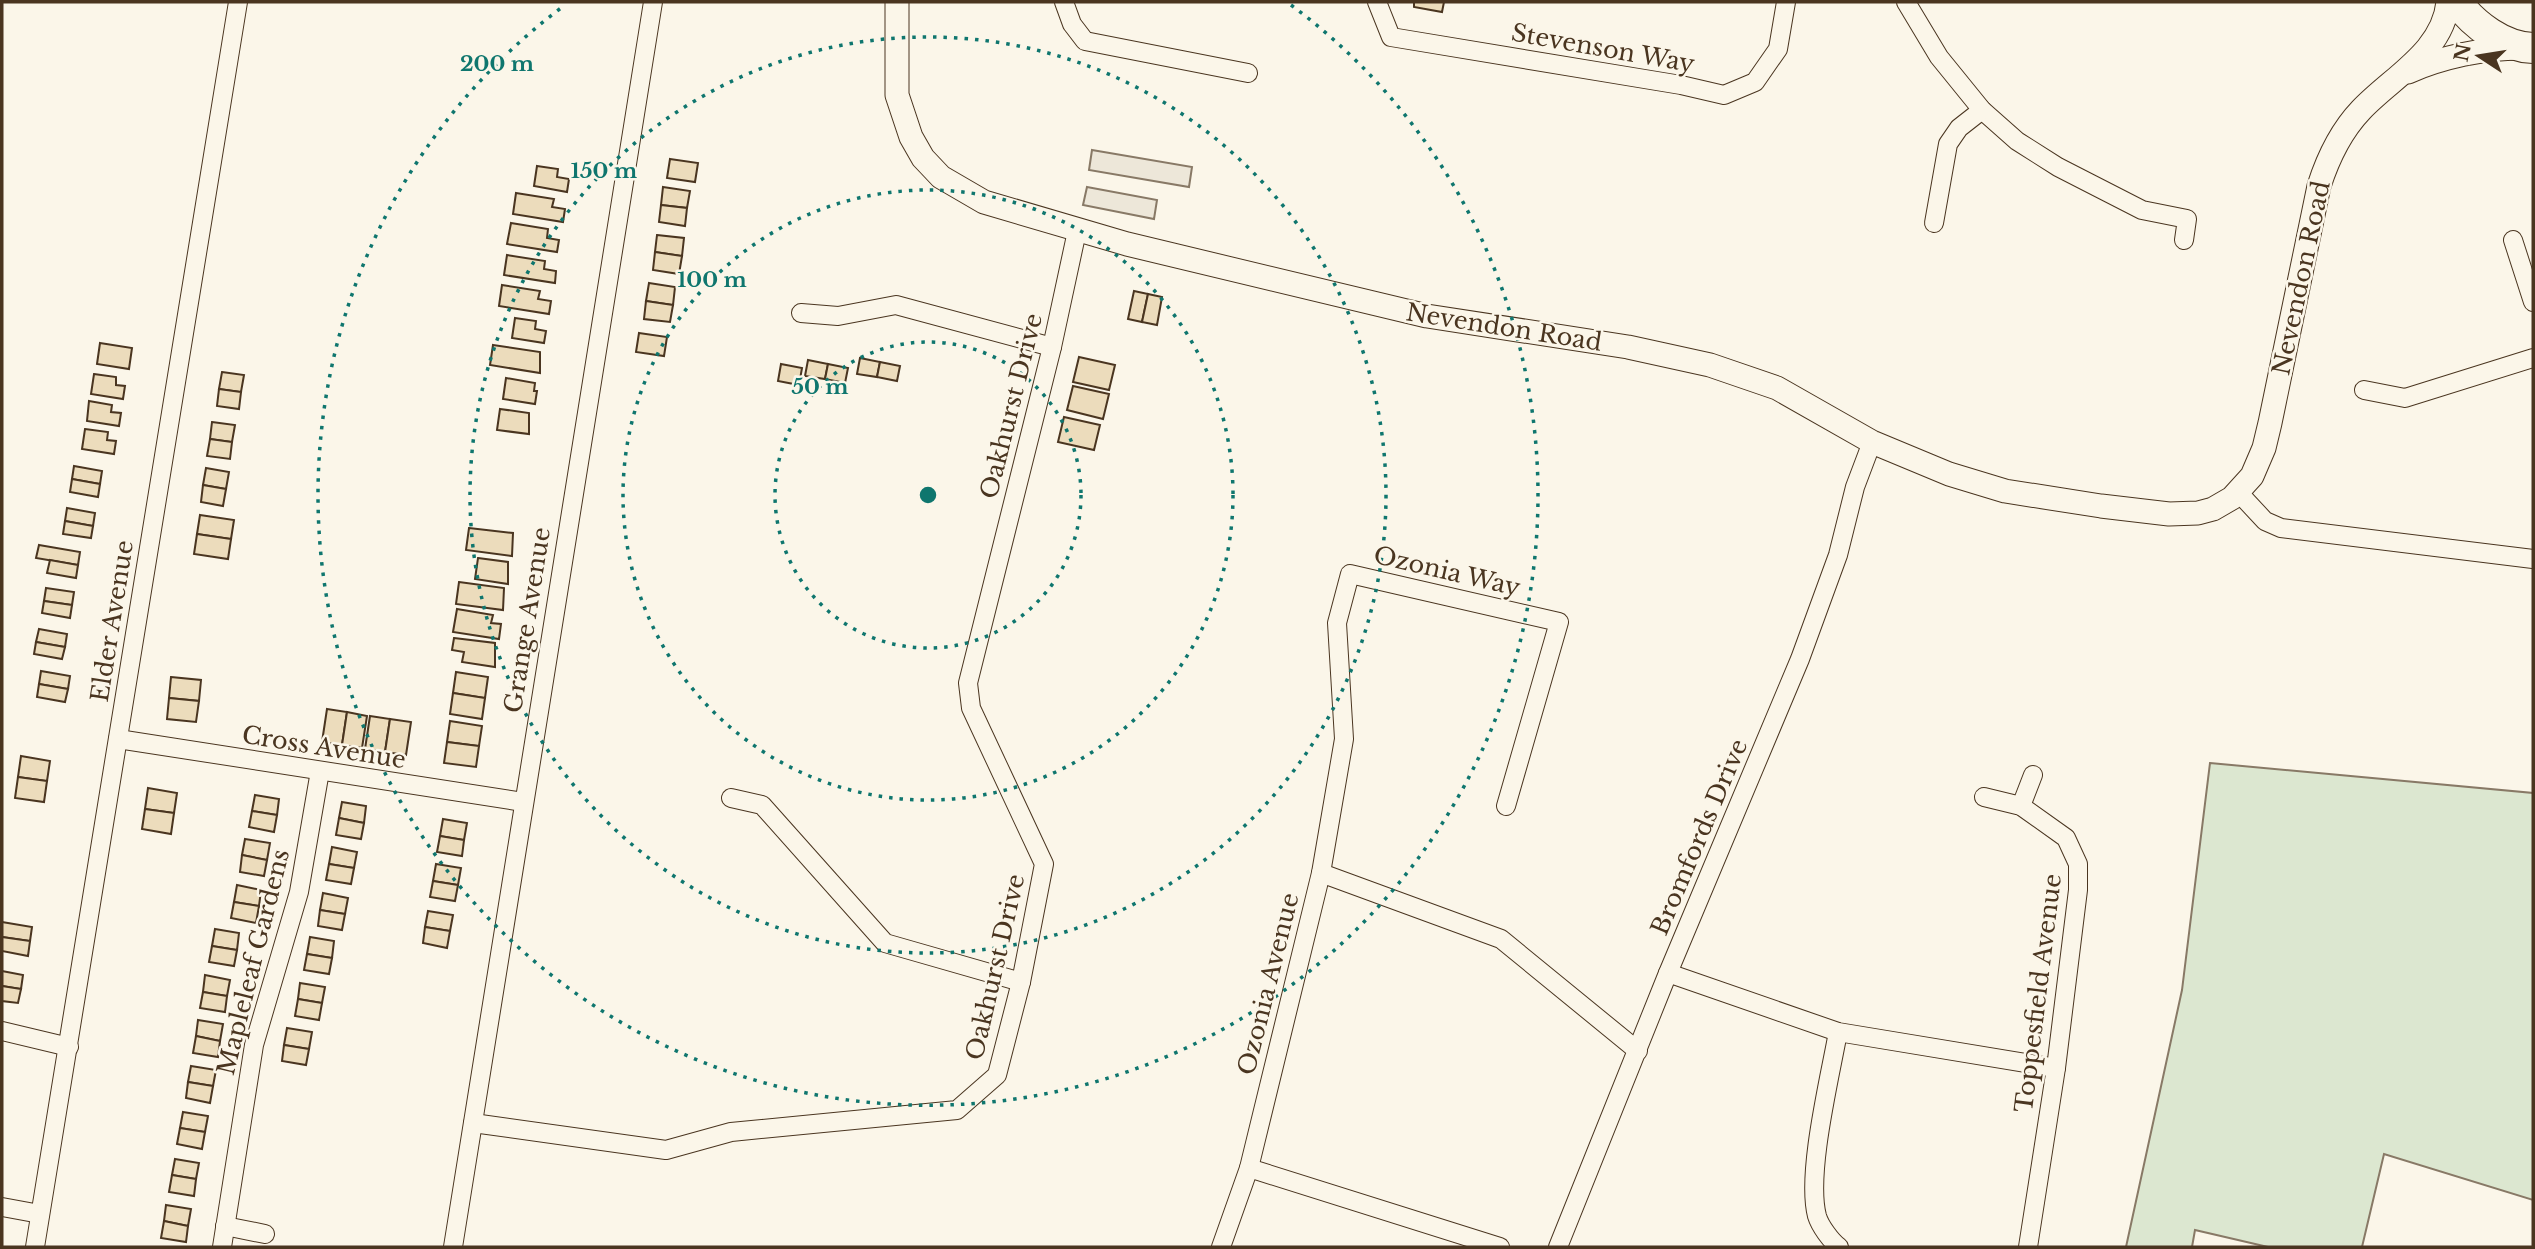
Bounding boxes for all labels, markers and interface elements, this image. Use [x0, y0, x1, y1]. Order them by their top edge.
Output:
street label: Stevenson Way [1509, 18, 1698, 79]
north arrow [2444, 21, 2514, 91]
text: N [2450, 41, 2476, 64]
text: 200 m [460, 51, 534, 77]
text: 150 m [571, 158, 637, 184]
street label: Nevendon Road [2266, 178, 2336, 378]
text: 100 m [677, 267, 747, 293]
street label: Nevendon Road [1404, 297, 1604, 357]
street label: Oakhurst Drive [974, 310, 1048, 502]
text: 50 m [791, 374, 849, 400]
centre of rings [916, 483, 940, 507]
street label: Grange Avenue [498, 525, 556, 715]
street label: Elder Avenue [85, 538, 139, 704]
street label: Ozonia Way [1371, 540, 1524, 602]
street label: Cross Avenue [240, 720, 408, 774]
street label: Bromfords Drive [1645, 735, 1753, 939]
street label: Mapleleaf Gardens [211, 846, 295, 1078]
street label: Oakhurst Drive [959, 871, 1031, 1063]
street label: Toppesfield Avenue [2009, 872, 2067, 1114]
street label: Ozonia Avenue [1231, 890, 1305, 1078]

